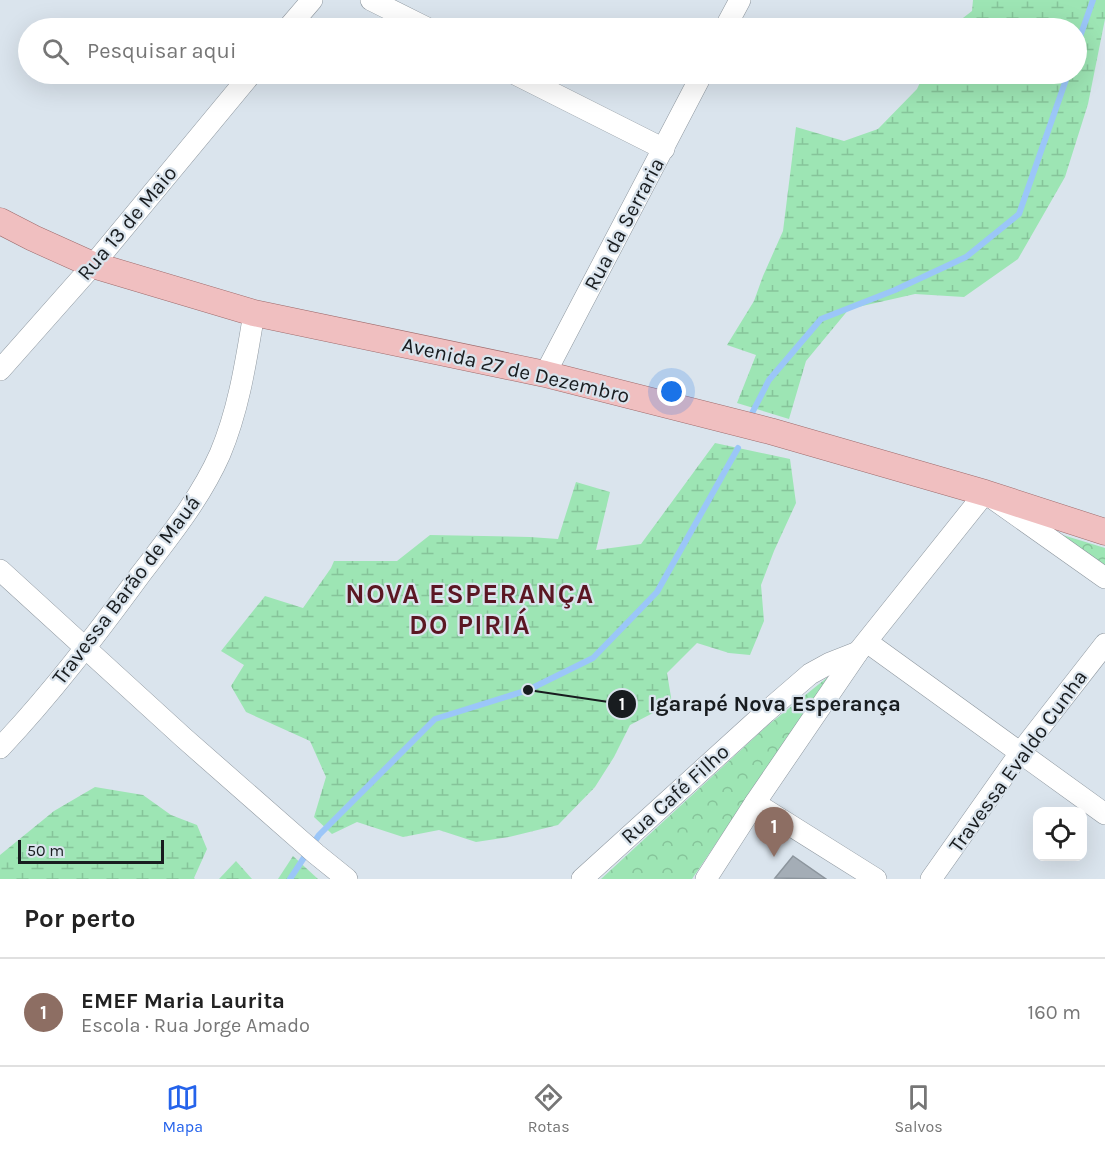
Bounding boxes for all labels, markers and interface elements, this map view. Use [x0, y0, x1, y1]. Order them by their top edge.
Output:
search box [18, 18, 1087, 84]
icon: search [39, 35, 72, 68]
text: Pesquisar aqui [87, 38, 236, 64]
street label: Rua da Serraria [579, 154, 669, 294]
street label: Rua 13 de Maio [72, 161, 182, 285]
street label: Avenida 27 de Dezembro [400, 332, 632, 408]
your location [657, 377, 686, 406]
street label: Travessa Barão de Mauá [47, 491, 205, 689]
district label: NOVA ESPERANÇA DO PIRIÁ [345, 578, 595, 641]
street label: Travessa Evaldo Cunha [944, 665, 1092, 857]
callout: Igarapé Nova Esperança [607, 684, 913, 724]
text: Igarapé Nova Esperança [649, 691, 901, 717]
text: 1 [619, 693, 625, 715]
street label: Rua Café Filho [616, 739, 734, 849]
map controls [1033, 807, 1087, 861]
button: locate [1033, 807, 1087, 861]
pin: 1 [754, 808, 794, 857]
scale bar [18, 837, 164, 864]
text: 50 m [27, 841, 64, 860]
text: Por perto [24, 903, 135, 934]
text: EMEF Maria Laurita [81, 988, 285, 1014]
text: 1 [40, 1001, 47, 1024]
text: 160 m [1028, 1001, 1081, 1024]
text: Escola · Rua Jorge Amado [81, 1014, 310, 1037]
tab: Mapa [162, 1081, 203, 1136]
tab: Rotas [528, 1081, 570, 1136]
tab: Salvos [894, 1081, 943, 1136]

